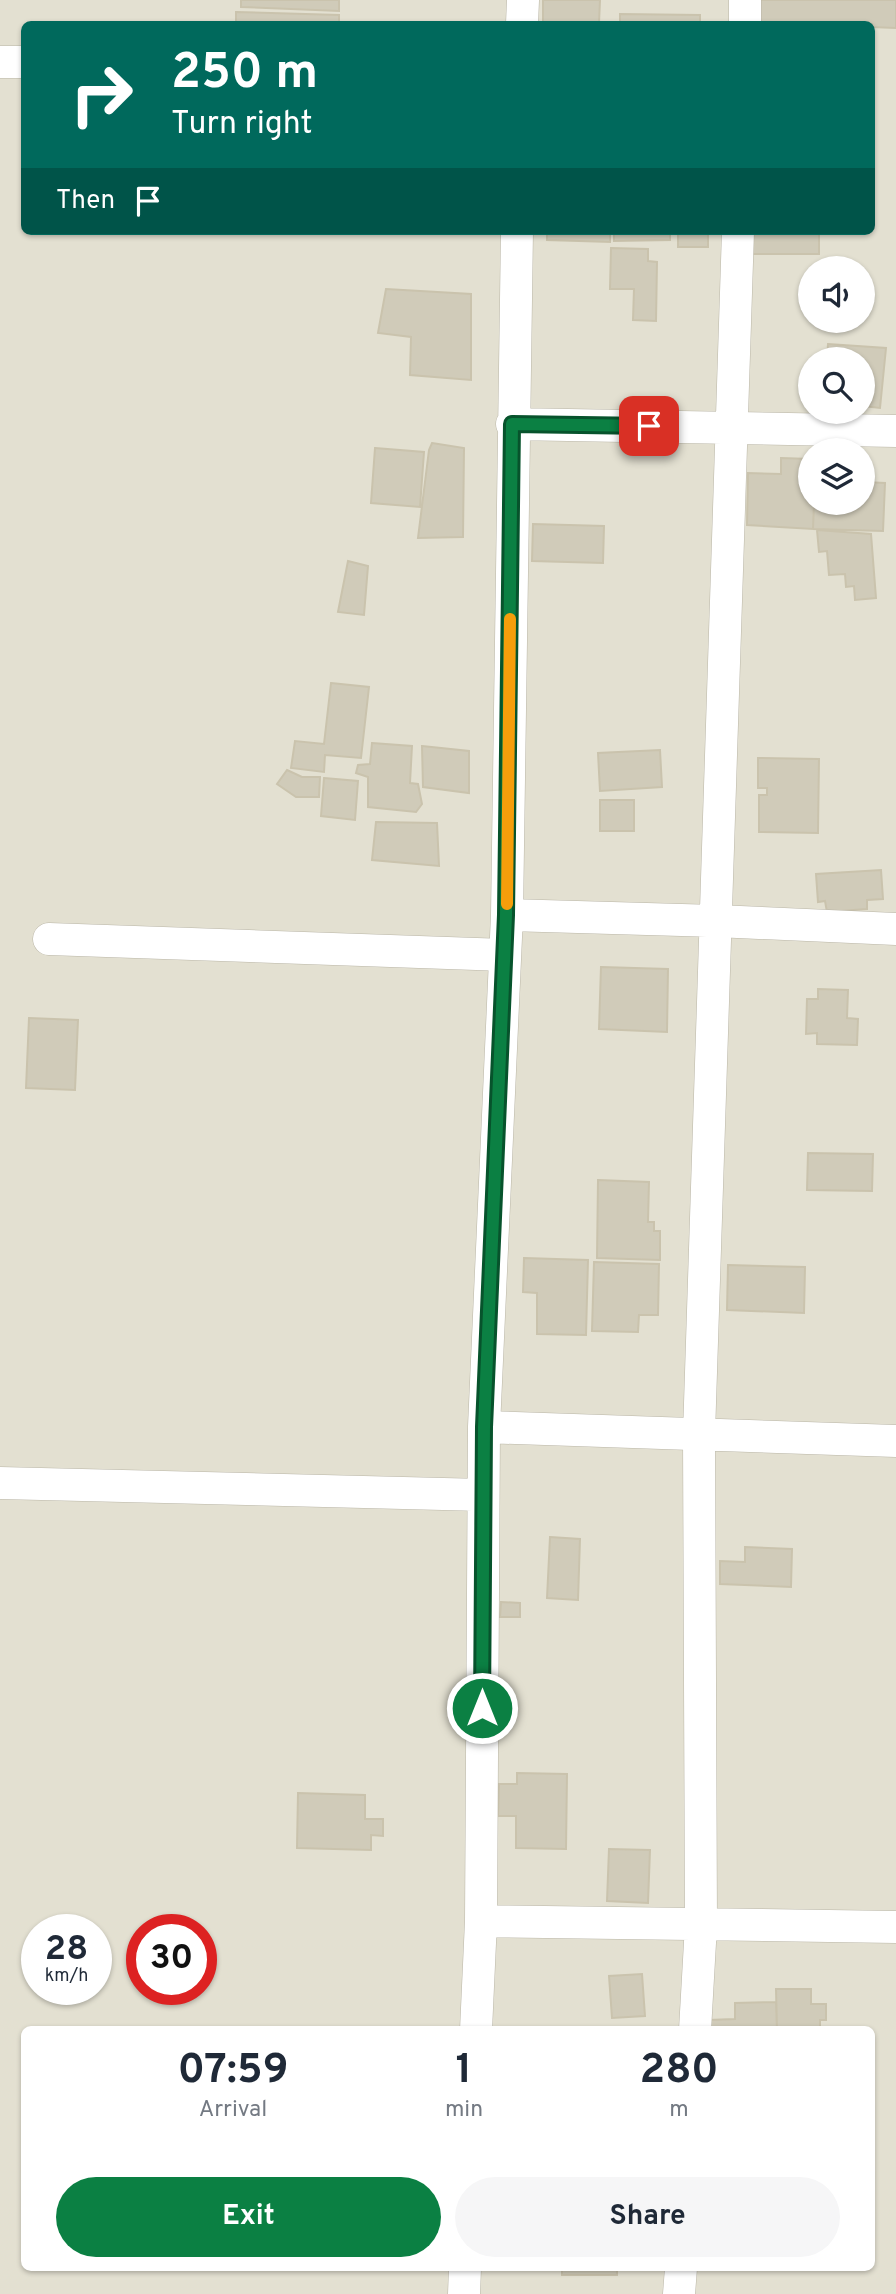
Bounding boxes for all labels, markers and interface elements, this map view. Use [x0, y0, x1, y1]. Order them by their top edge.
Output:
text: 250 m [171, 44, 318, 106]
icon: right [56, 49, 147, 140]
text: Turn right [171, 105, 313, 145]
icon: arrive [129, 182, 167, 220]
text: Then [56, 185, 115, 218]
map controls [798, 256, 875, 515]
button: sound [798, 256, 875, 333]
button: search [798, 347, 875, 424]
pin [619, 396, 679, 456]
icon: arrive [630, 407, 668, 445]
button: layers [798, 438, 875, 515]
position arrow [445, 1671, 519, 1745]
speed limit sign: 30 [126, 1914, 217, 2005]
text: 28 [45, 1928, 88, 1972]
text: km/h [45, 1965, 88, 1988]
text: 07:59 [177, 2045, 289, 2098]
text: 1 [456, 2045, 472, 2098]
text: 280 [640, 2045, 719, 2098]
text: Arrival [199, 2096, 267, 2125]
text: min [445, 2096, 483, 2125]
text: m [669, 2096, 689, 2125]
button: Exit [56, 2177, 441, 2257]
button: Share [455, 2177, 840, 2257]

